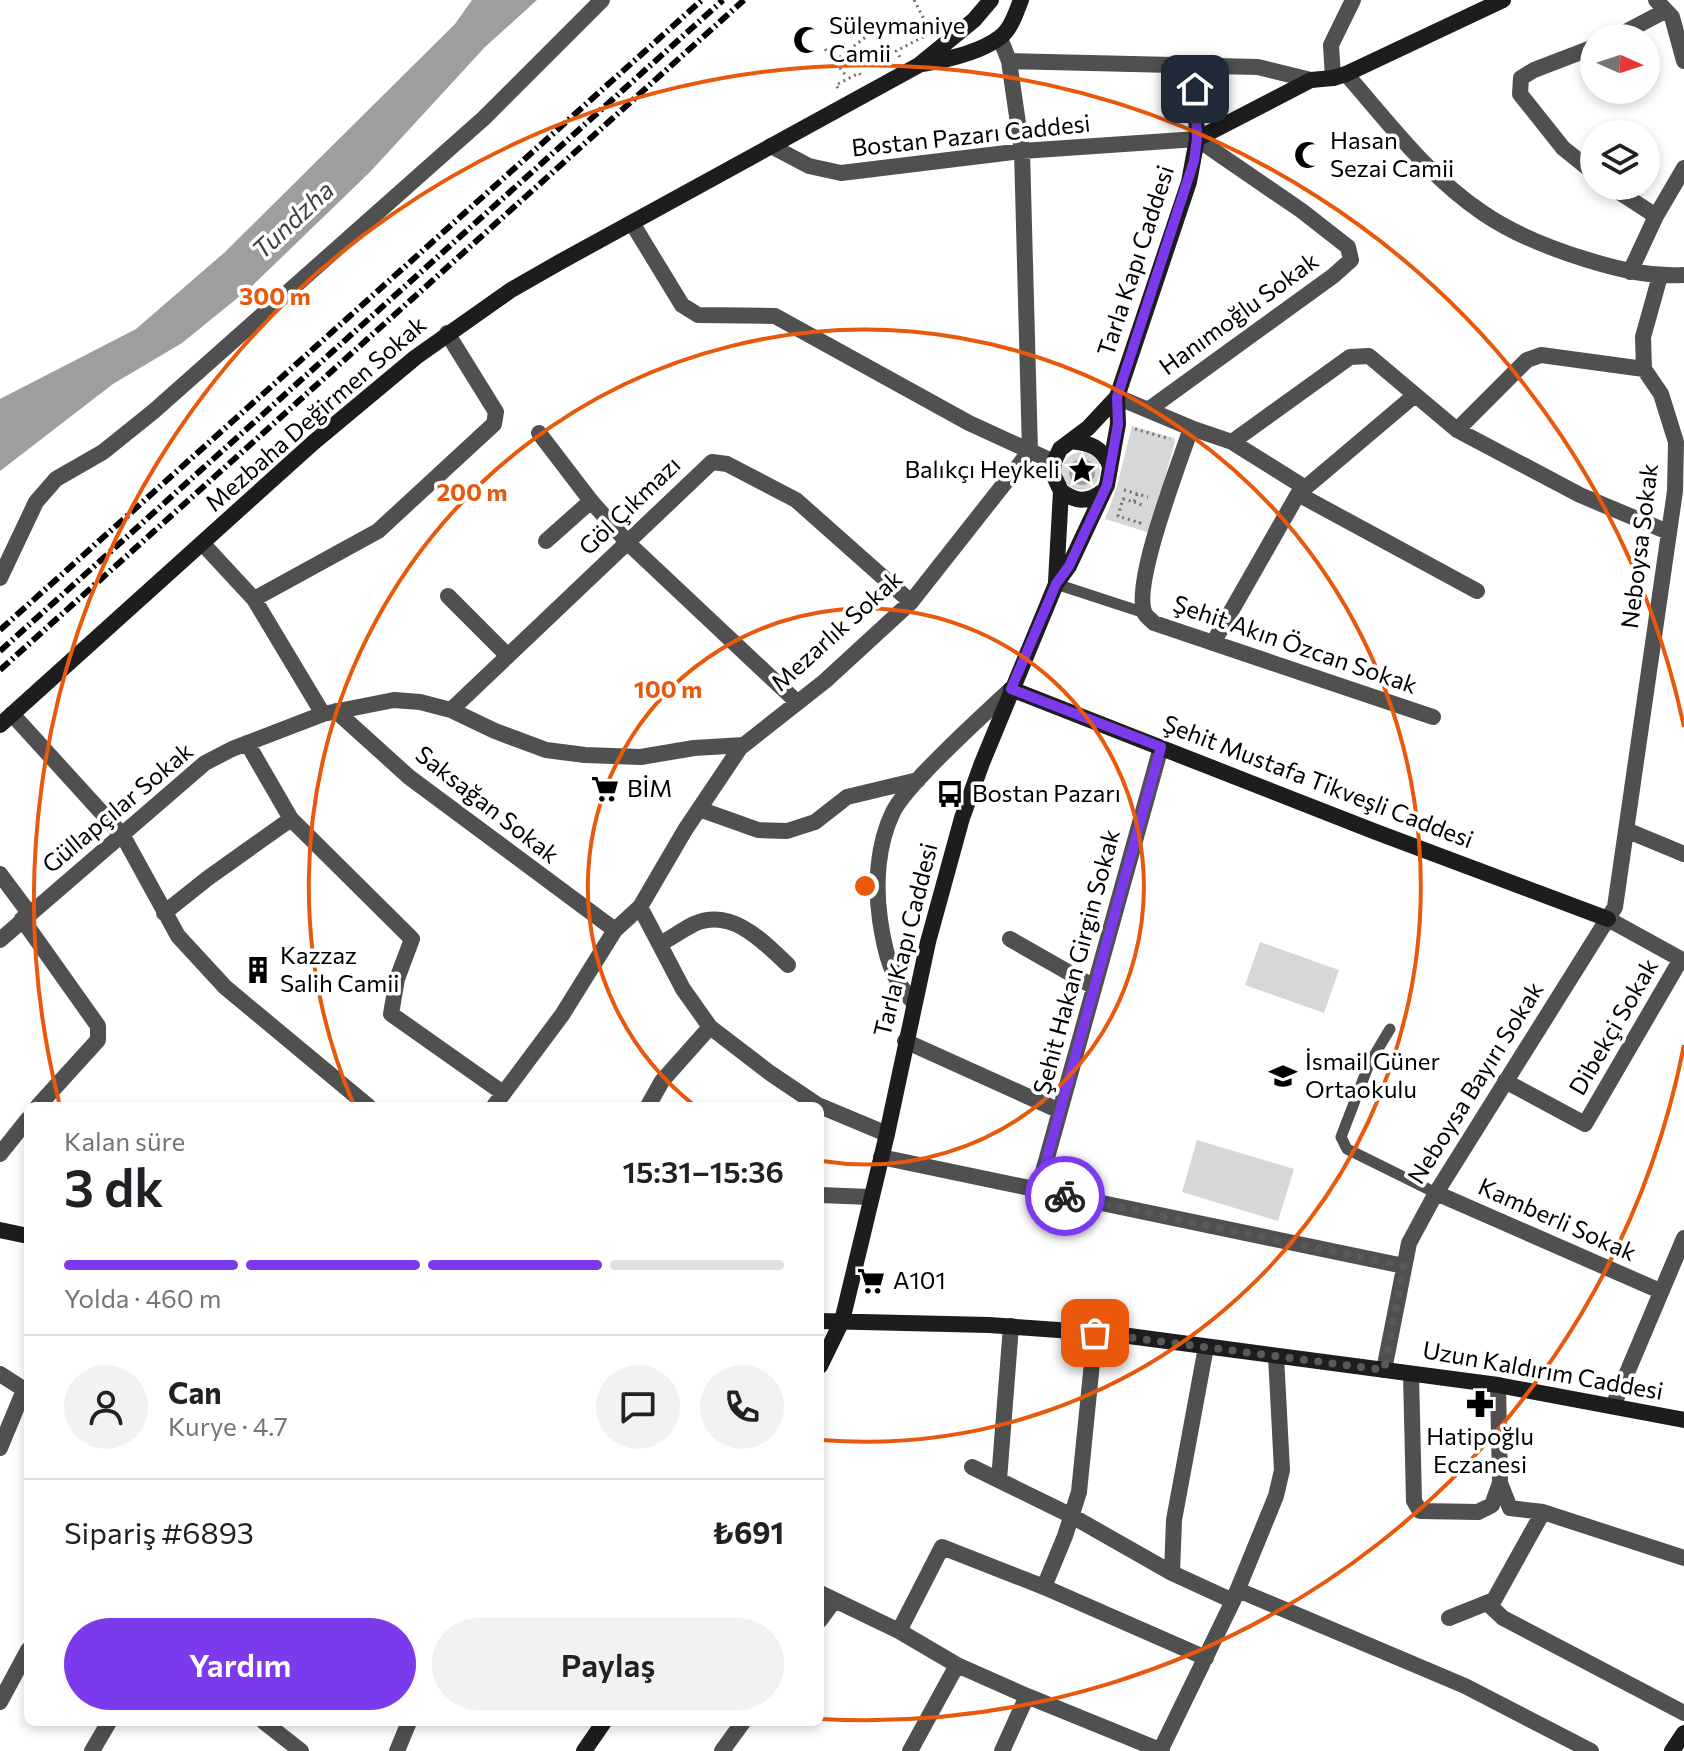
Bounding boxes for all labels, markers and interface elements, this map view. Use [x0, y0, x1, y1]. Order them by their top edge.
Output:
place label: Süleymaniye Camii [829, 10, 965, 67]
north arrow [1580, 24, 1660, 104]
map controls [1580, 24, 1660, 200]
mosque icon: Süleymaniye Camii [792, 25, 822, 55]
pin [1161, 55, 1229, 123]
icon: home [1173, 67, 1217, 111]
street label: Bostan Pazarı Caddesi [850, 108, 1092, 161]
button: layers [1580, 120, 1660, 200]
place label: Hasan Sezai Camii [1330, 125, 1454, 182]
mosque icon: Hasan Sezai Camii [1293, 140, 1323, 170]
street label: Tarla Kapı Caddesi [1090, 162, 1179, 360]
water label: Tundzha [245, 173, 339, 264]
street label: Hanımoğlu Sokak [1153, 245, 1323, 380]
text: 300 m [239, 281, 311, 310]
street label: Mezbaha Değirmen Sokak [199, 309, 431, 517]
street label: Göl Çıkmazı [572, 449, 686, 560]
place label: Balıkçı Heykeli [904, 454, 1060, 483]
place icon: Balıkçı Heykeli [1067, 455, 1097, 485]
street label: Neboysa Sokak [1614, 462, 1663, 630]
text: 200 m [437, 477, 507, 506]
street label: Mezarlık Sokak [764, 563, 908, 696]
street label: Şehit Akın Özcan Sokak [1170, 588, 1421, 699]
text: 100 m [634, 674, 702, 703]
street label: Şehit Mustafa Tikveşli Caddesi [1159, 708, 1478, 853]
street label: Güllapçılar Sokak [36, 735, 198, 878]
street label: Saksağan Sokak [411, 739, 565, 869]
place label: BİM [627, 773, 672, 802]
supermarket icon: BİM [590, 774, 620, 804]
place label: Bostan Pazarı [972, 778, 1121, 807]
bus stop icon: Bostan Pazarı [935, 779, 965, 809]
street label: Şehit Hakan Girgin Sokak [1026, 826, 1125, 1097]
street label: Tarla Kapı Caddesi [866, 840, 943, 1040]
centre of rings [851, 872, 879, 900]
place label: Kazzaz Salih Camii [280, 940, 400, 997]
street label: Dibekçi Sokak [1562, 953, 1663, 1100]
building icon: Kazzaz Salih Camii [243, 955, 273, 985]
street label: Neboysa Bayırı Sokak [1401, 976, 1549, 1189]
place label: İsmail Güner Ortaokulu [1305, 1046, 1440, 1103]
school or university icon: İsmail Güner Ortaokulu [1268, 1061, 1298, 1091]
text: Kalan süre [64, 1125, 185, 1156]
text: 15:31–15:36 [623, 1152, 784, 1189]
text: 3 dk [64, 1154, 164, 1218]
courier [1025, 1156, 1105, 1236]
street label: Kamberli Sokak [1474, 1171, 1641, 1266]
icon: bike [1043, 1174, 1087, 1218]
place label: A101 [893, 1265, 946, 1294]
supermarket icon: A101 [856, 1266, 886, 1296]
text: Yolda · 460 m [64, 1282, 221, 1313]
pin [1061, 1299, 1129, 1367]
icon: bag [1073, 1311, 1117, 1355]
street label: Uzun Kaldırım Caddesi [1421, 1334, 1666, 1405]
button: person [64, 1365, 148, 1449]
button: chat [596, 1365, 680, 1449]
button: phone [700, 1365, 784, 1449]
text: Can [168, 1373, 222, 1410]
pharmacy icon: Hatipoğlu Eczanesi [1465, 1389, 1495, 1419]
text: Kurye · 4.7 [168, 1410, 288, 1441]
place label: Hatipoğlu Eczanesi [1426, 1421, 1534, 1478]
text: Sipariş #6893 [64, 1513, 254, 1550]
text: ₺691 [712, 1513, 784, 1550]
button: Yardım [64, 1618, 416, 1710]
button: Paylaş [432, 1618, 784, 1710]

